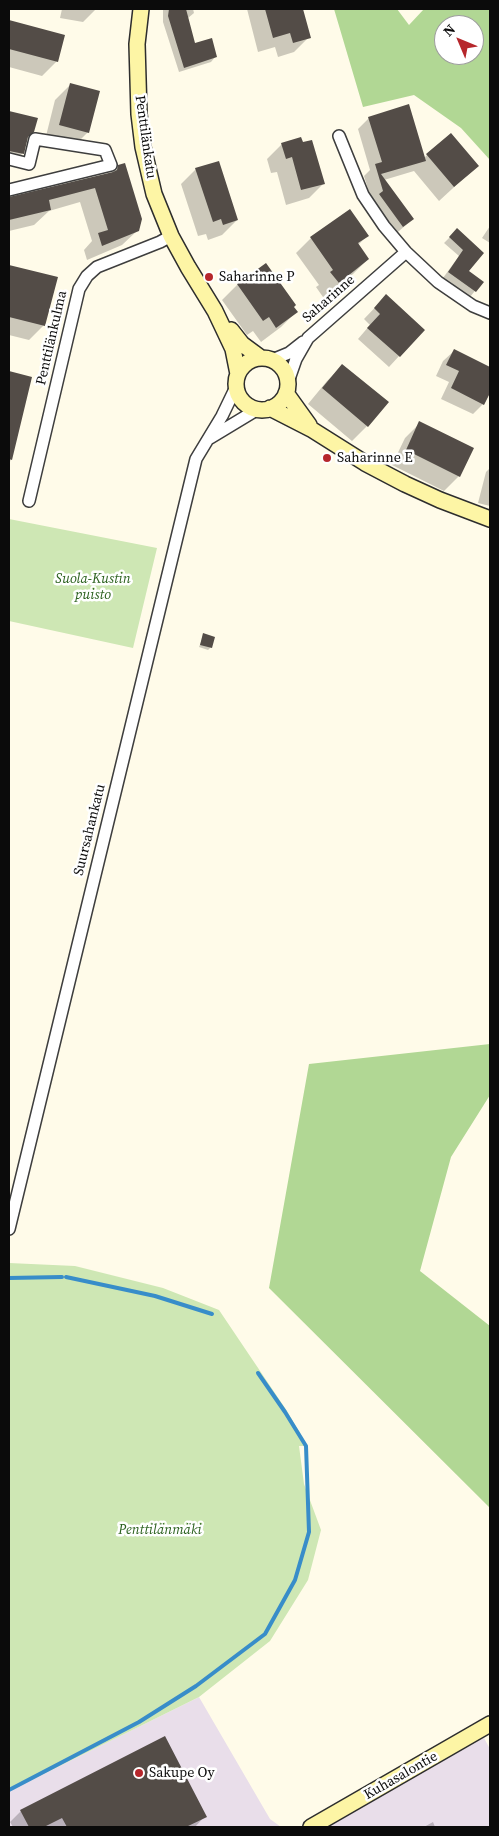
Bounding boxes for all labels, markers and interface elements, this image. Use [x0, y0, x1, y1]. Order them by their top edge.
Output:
north arrow [434, 15, 484, 65]
text: N [438, 19, 460, 41]
street label: Penttilänkatu [131, 94, 159, 180]
place label: Saharinne P [219, 269, 294, 285]
marker: Saharinne P [203, 271, 215, 283]
street label: Saharinne [299, 272, 359, 326]
street label: Penttilänkulma [33, 289, 71, 387]
place label: Saharinne E [337, 450, 413, 466]
marker: Saharinne E [321, 452, 333, 464]
park label: Suola-Kustin puisto [55, 571, 131, 604]
street label: Suursahankatu [71, 782, 109, 878]
park label: Penttilänmäki [118, 1522, 202, 1538]
street label: Kuhasalontie [361, 1748, 441, 1804]
place label: Sakupe Oy [149, 1765, 215, 1781]
marker: Sakupe Oy [133, 1767, 145, 1779]

